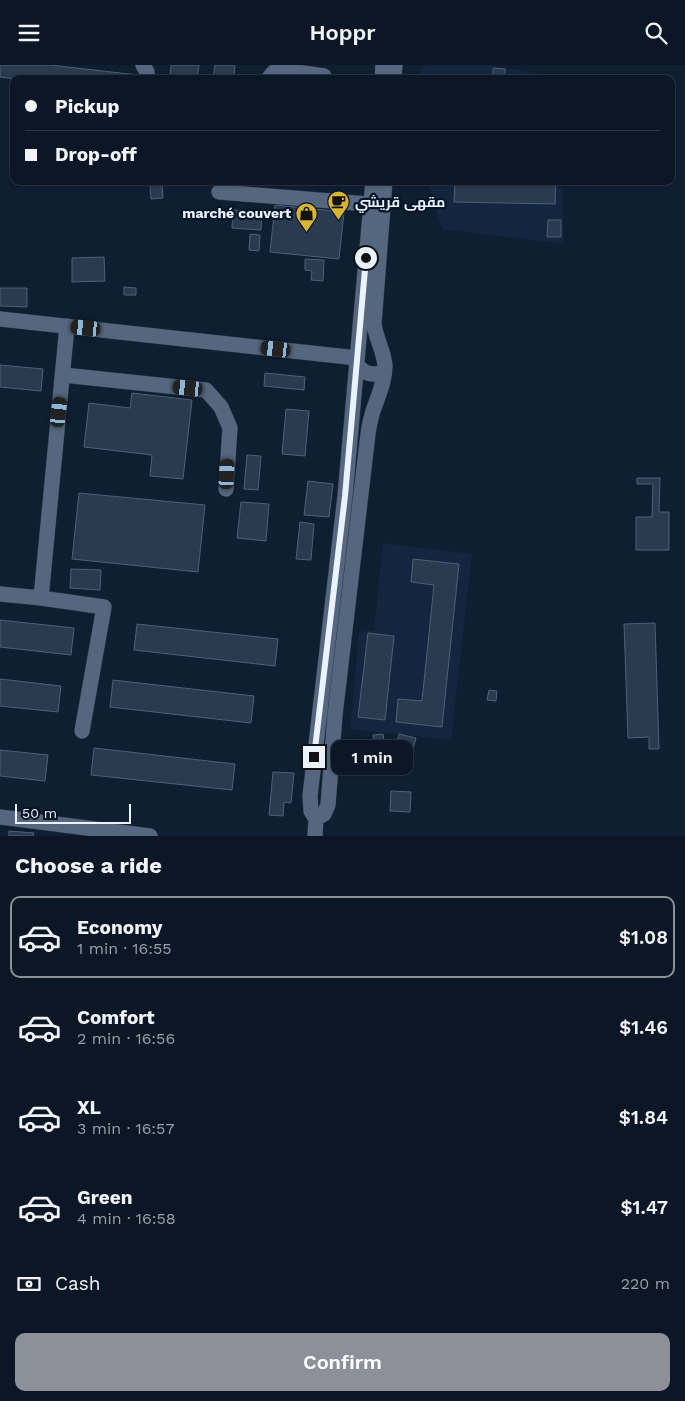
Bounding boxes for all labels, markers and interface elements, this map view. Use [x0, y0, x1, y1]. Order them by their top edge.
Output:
icon: menu [15, 19, 43, 47]
icon: search [642, 19, 670, 47]
text: Hoppr [309, 20, 376, 45]
text: Pickup [55, 95, 119, 118]
text: Drop-off [55, 143, 137, 166]
cafe icon: مقهى قريشي [327, 190, 351, 221]
place label: مقهى قريشي [355, 194, 445, 213]
shop icon: marché couvert [295, 201, 319, 232]
place label: marché couvert [182, 205, 291, 221]
route start [355, 247, 377, 269]
car [70, 319, 101, 337]
car [260, 340, 291, 358]
car [172, 379, 203, 397]
car [49, 396, 68, 428]
car [218, 459, 235, 489]
callout: 1 min [332, 739, 414, 775]
route end [303, 746, 325, 768]
text: 1 min [351, 748, 393, 767]
scale bar [15, 801, 131, 824]
text: 50 m [22, 805, 57, 821]
text: Choose a ride [15, 853, 162, 878]
icon: car [17, 915, 62, 960]
text: Economy [77, 916, 162, 939]
text: $1.08 [619, 926, 668, 949]
text: 1 min · 16:55 [77, 939, 172, 958]
icon: car [17, 1005, 62, 1050]
text: Comfort [77, 1006, 155, 1029]
text: $1.46 [619, 1016, 668, 1039]
text: 2 min · 16:56 [77, 1029, 175, 1048]
icon: car [17, 1095, 62, 1140]
text: XL [77, 1096, 101, 1119]
text: $1.84 [619, 1106, 668, 1129]
text: 3 min · 16:57 [77, 1119, 174, 1138]
icon: car [17, 1185, 62, 1230]
text: Green [77, 1186, 133, 1209]
text: $1.47 [621, 1196, 668, 1219]
text: 4 min · 16:58 [77, 1209, 176, 1228]
icon: cash [15, 1270, 43, 1298]
text: Cash [55, 1272, 101, 1295]
text: 220 m [621, 1274, 670, 1293]
button: Confirm [15, 1333, 670, 1391]

